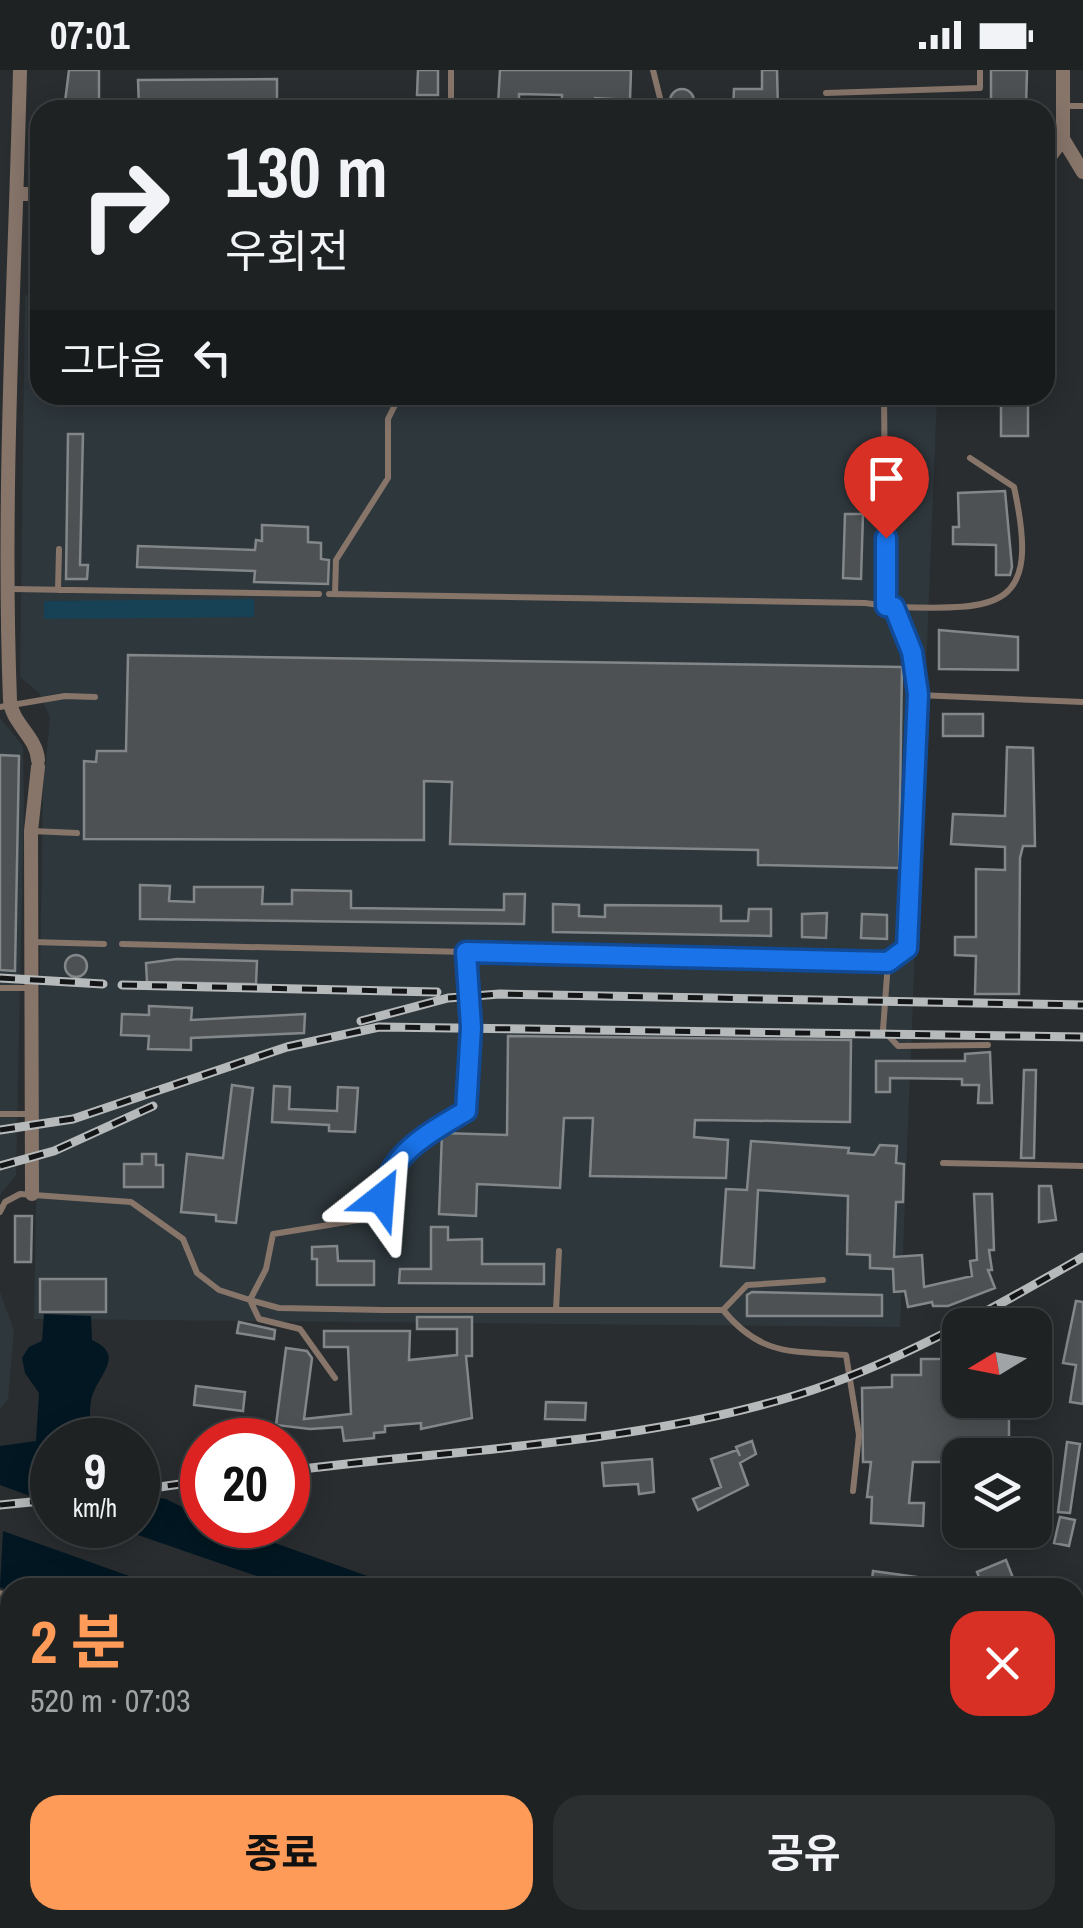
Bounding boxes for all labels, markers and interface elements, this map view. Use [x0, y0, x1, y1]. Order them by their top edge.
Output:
text: 07:01 [50, 10, 130, 61]
text: 130 m [225, 125, 388, 219]
icon: right [60, 140, 190, 270]
text: 우회전 [225, 220, 349, 281]
icon: left [185, 330, 240, 385]
text: 그다음 [60, 335, 165, 386]
pin [844, 436, 929, 539]
icon: arrive [859, 451, 914, 506]
position arrow [329, 1146, 433, 1250]
north arrow [942, 1308, 1052, 1418]
map controls [942, 1308, 1052, 1548]
speed limit sign: 20 [180, 1418, 310, 1548]
text: 9 [84, 1437, 106, 1505]
button: layers [942, 1438, 1052, 1548]
text: km/h [73, 1491, 117, 1525]
text: 2 분 [30, 1601, 126, 1682]
button: close [950, 1611, 1055, 1716]
text: 520 m · 07:03 [30, 1679, 190, 1722]
button: 종료 [30, 1795, 533, 1910]
button: 공유 [553, 1795, 1055, 1910]

